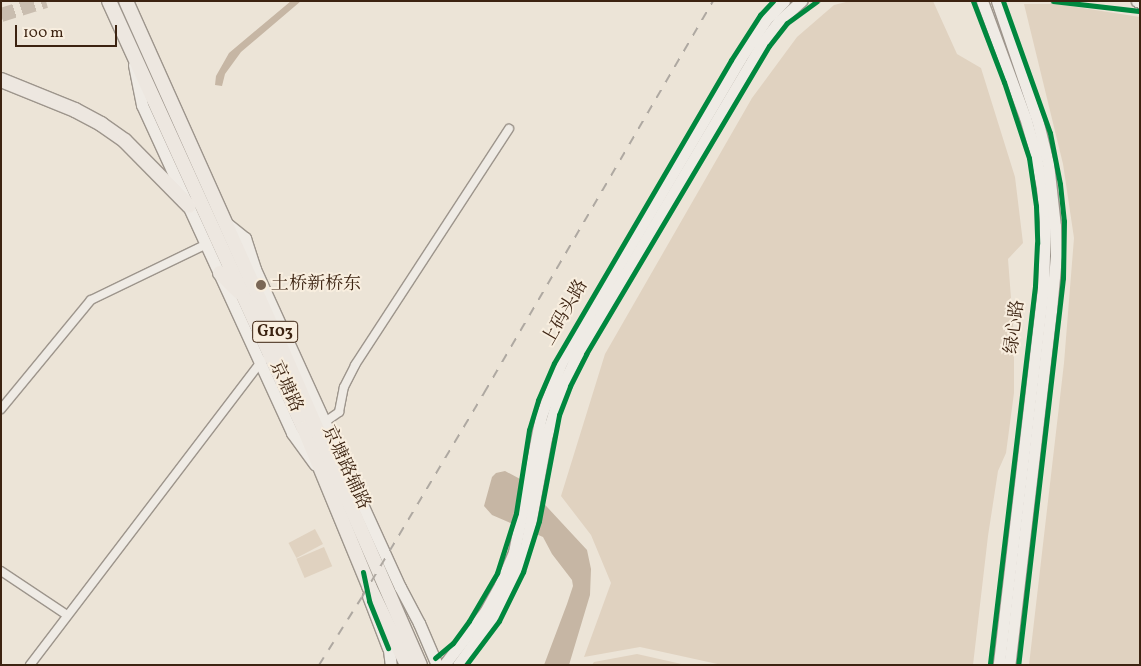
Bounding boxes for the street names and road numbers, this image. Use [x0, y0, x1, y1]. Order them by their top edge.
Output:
street label: 上码头路 [539, 276, 593, 350]
street label: 绿心路 [1002, 299, 1030, 355]
road number: G103 [251, 318, 299, 346]
street label: 京塘路 [264, 358, 306, 416]
street label: 京塘路辅路 [316, 423, 374, 513]

